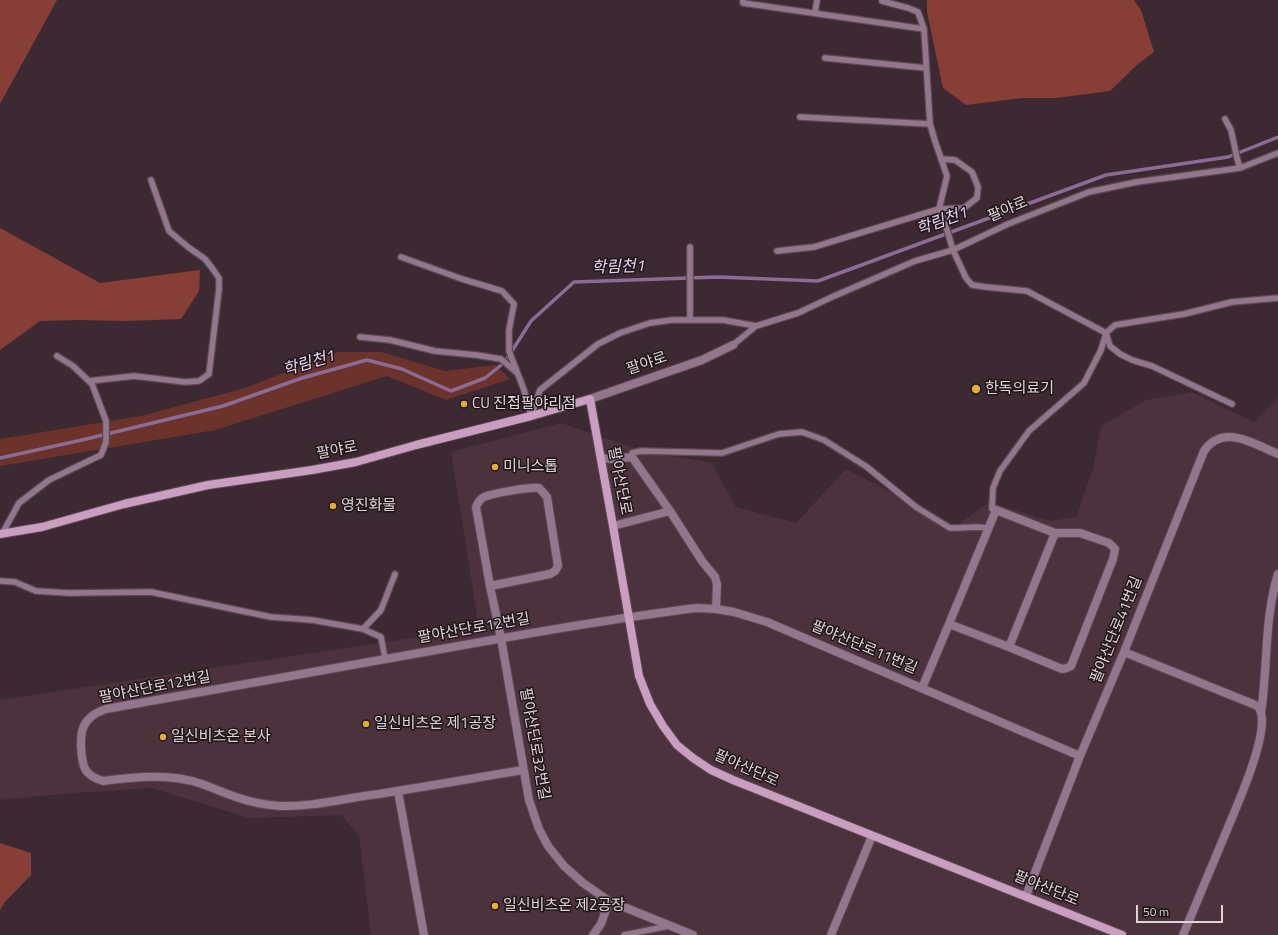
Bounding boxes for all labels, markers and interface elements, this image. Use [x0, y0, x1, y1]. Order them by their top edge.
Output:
street label: 팔야로 [985, 194, 1031, 226]
water label: 학림천1 [914, 204, 970, 240]
water label: 학림천1 [591, 257, 645, 279]
water label: 학림천1 [281, 347, 337, 381]
street label: 팔야로 [624, 349, 670, 379]
place label: 한독의료기 [985, 380, 1054, 398]
marker: 한독의료기 [970, 383, 982, 395]
place label: CU 진접팔야리점 [472, 395, 576, 413]
marker: CU 진접팔야리점 [459, 399, 469, 409]
street label: 팔야로 [315, 438, 359, 464]
street label: 팔야산단로 [604, 445, 634, 517]
place label: 미니스톱 [503, 458, 558, 476]
marker: 미니스톱 [490, 462, 500, 472]
place label: 영진화물 [341, 497, 396, 515]
marker: 영진화물 [328, 501, 338, 511]
street label: 팔야산단로41번길 [1087, 574, 1147, 686]
street label: 팔야산단로12번길 [417, 610, 531, 648]
street label: 팔야산단로11번길 [808, 618, 920, 678]
street label: 팔야산단로12번길 [98, 668, 212, 708]
street label: 팔야산단로32번길 [515, 687, 553, 801]
place label: 일신비츠온 제1공장 [374, 715, 496, 733]
marker: 일신비츠온 제1공장 [361, 719, 371, 729]
place label: 일신비츠온 본사 [171, 728, 271, 746]
marker: 일신비츠온 본사 [158, 732, 168, 742]
street label: 팔야산단로 [711, 747, 781, 791]
street label: 팔야산단로 [1011, 868, 1081, 910]
place label: 일신비츠온 제2공장 [503, 897, 625, 915]
scale bar [1138, 897, 1225, 923]
marker: 일신비츠온 제2공장 [490, 901, 500, 911]
text: 50 m [1143, 902, 1169, 921]

